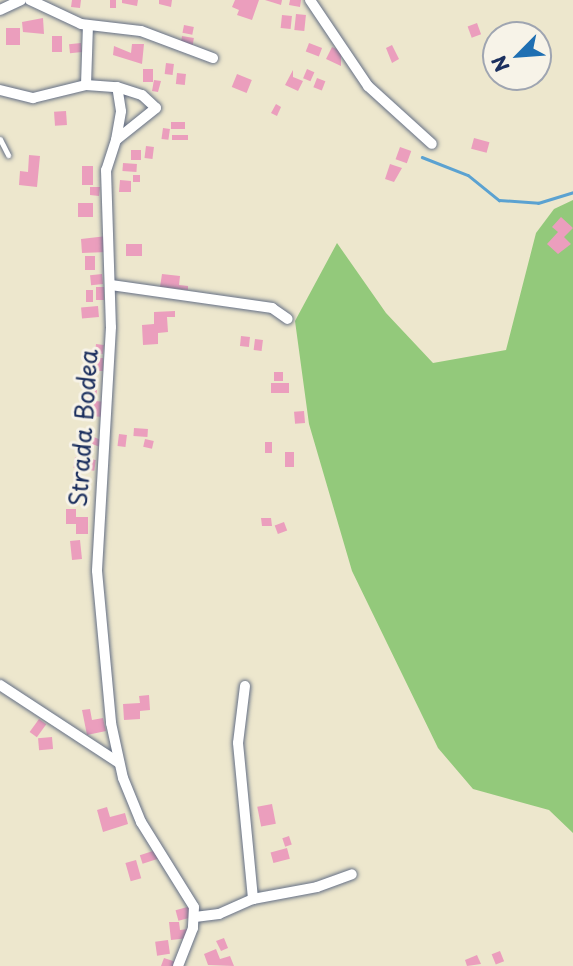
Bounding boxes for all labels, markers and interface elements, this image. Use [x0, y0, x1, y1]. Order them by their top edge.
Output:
north arrow [482, 21, 552, 91]
text: N [484, 51, 516, 77]
street label: Strada Bodea [63, 348, 103, 508]

